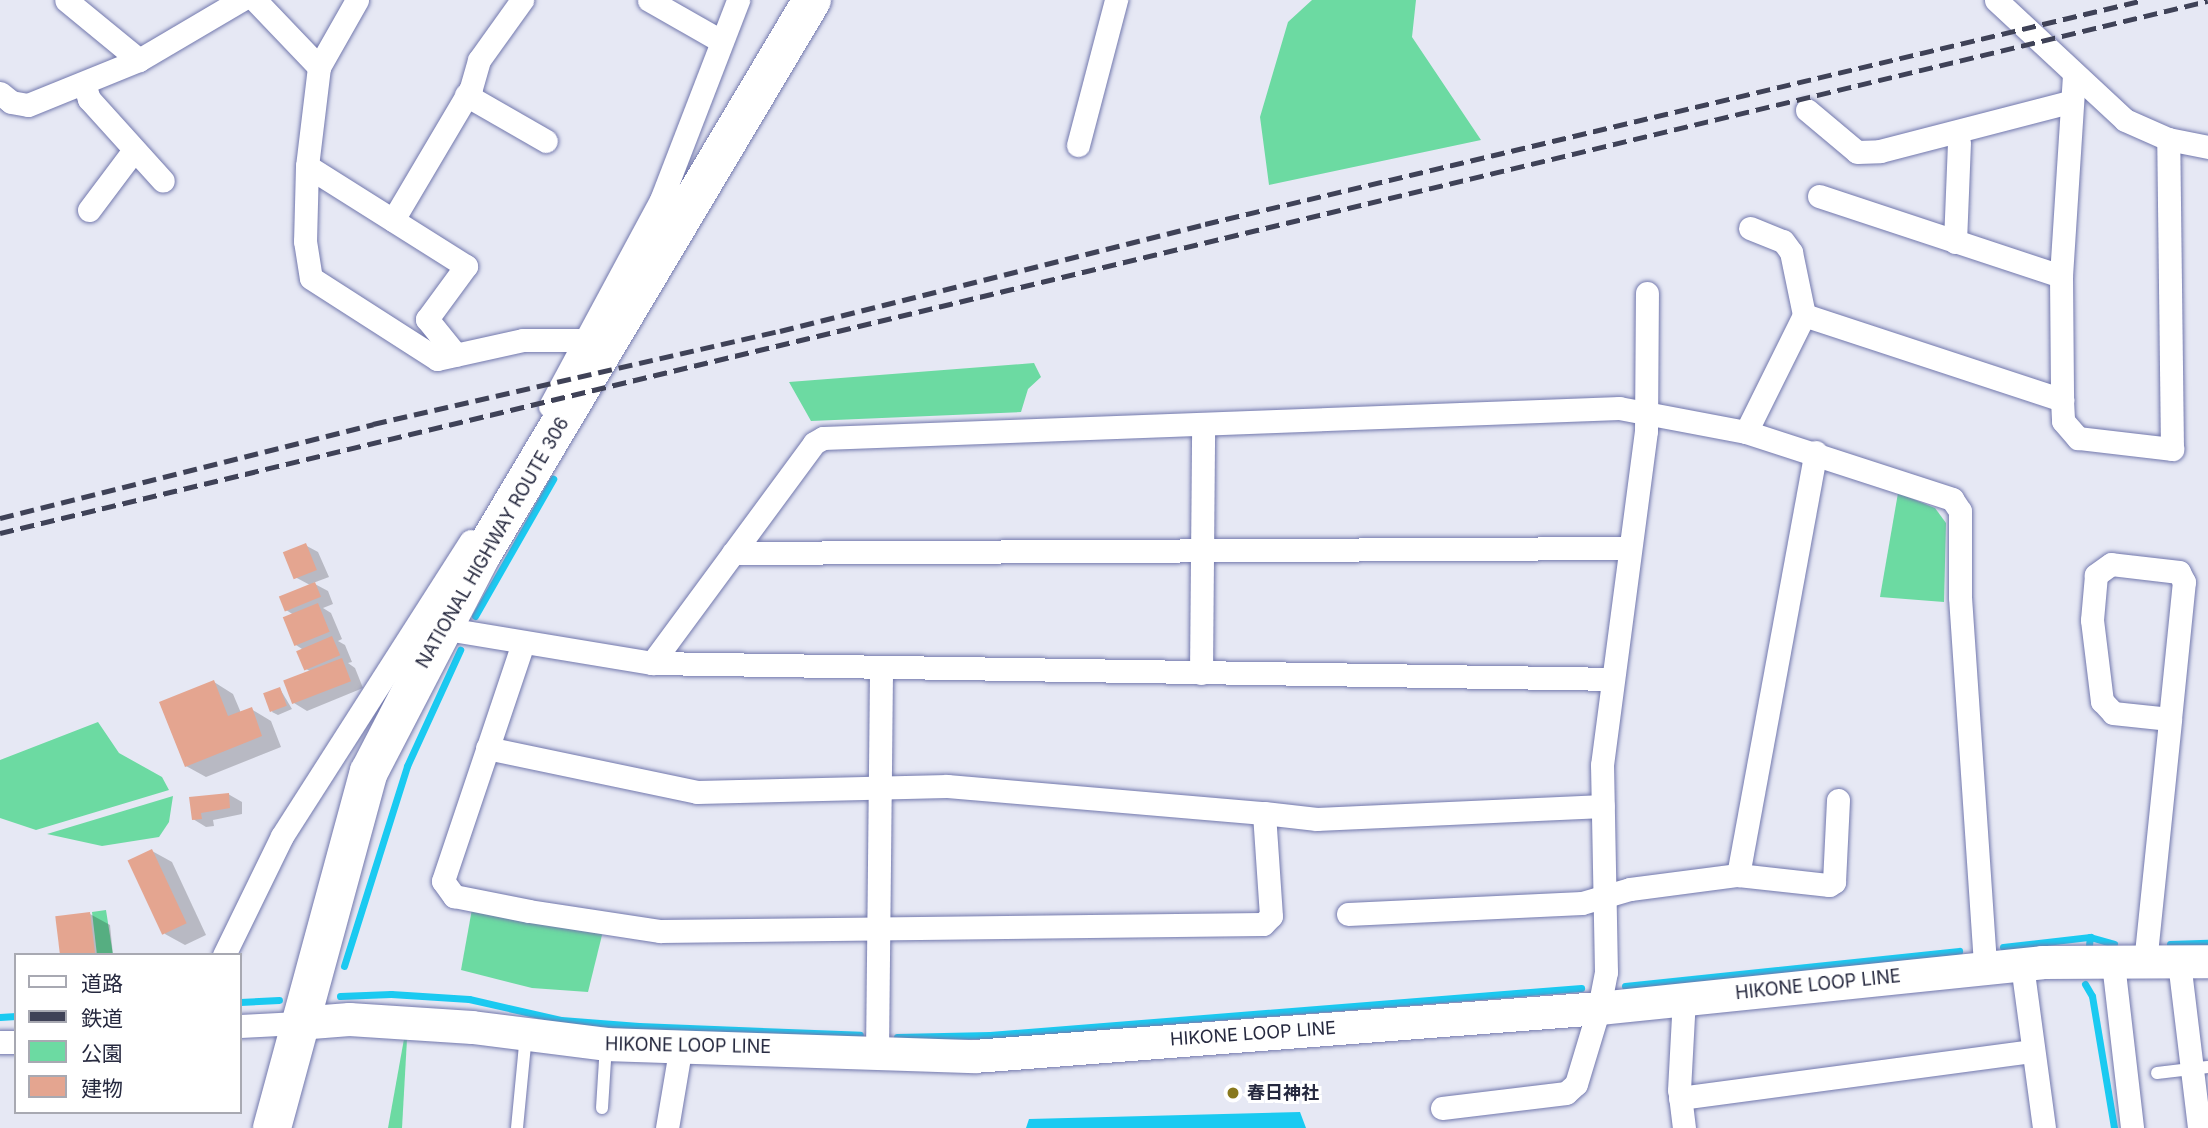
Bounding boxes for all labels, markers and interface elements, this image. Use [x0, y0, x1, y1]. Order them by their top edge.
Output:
street label: NATIONAL HIGHWAY ROUTE 306 [412, 414, 574, 672]
legend [14, 953, 242, 1114]
street label: HIKONE LOOP LINE [1734, 966, 1902, 1004]
text: 道路 [81, 971, 123, 996]
text: 鉄道 [81, 1006, 123, 1031]
street label: HIKONE LOOP LINE [1169, 1017, 1337, 1051]
street label: HIKONE LOOP LINE [605, 1034, 771, 1058]
text: 公園 [81, 1041, 123, 1066]
text: 建物 [81, 1076, 123, 1101]
place label: 春日神社 [1247, 1082, 1319, 1104]
marker: 春日神社 [1225, 1085, 1241, 1101]

